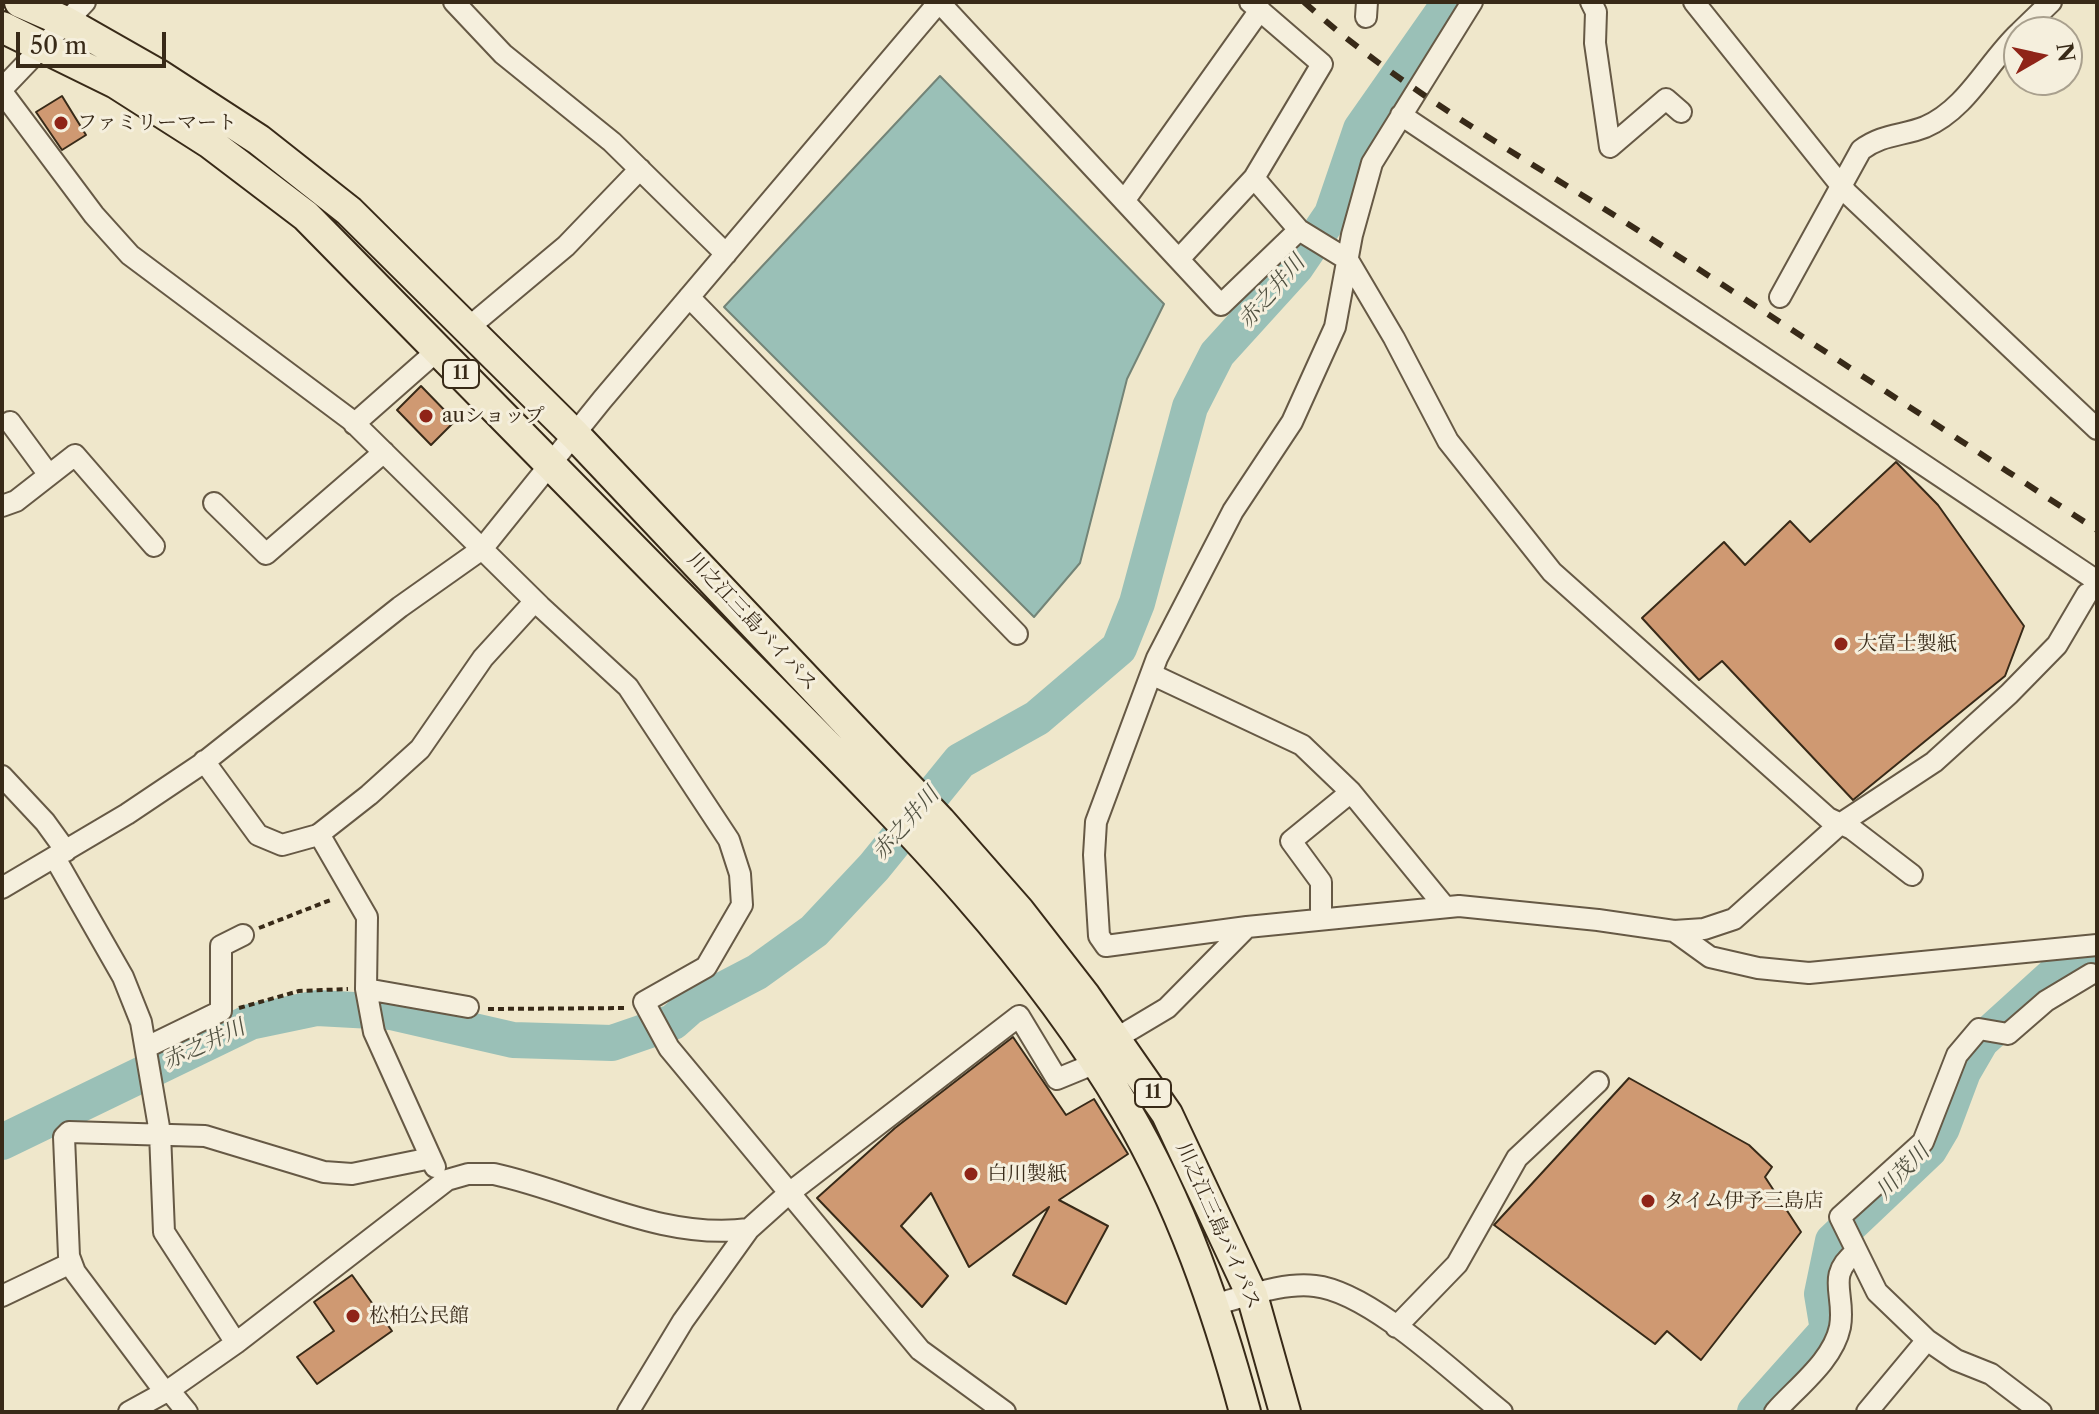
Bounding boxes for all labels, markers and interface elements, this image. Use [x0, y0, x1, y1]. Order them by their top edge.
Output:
scale bar [20, 16, 170, 66]
north arrow [2003, 16, 2083, 96]
text: 50 m [30, 31, 87, 60]
text: N [2050, 41, 2080, 64]
place label: ファミリーマート [77, 111, 237, 135]
marker: ファミリーマート [52, 114, 70, 132]
water label: 赤之井川 [1233, 250, 1311, 334]
road number: 11 [443, 360, 479, 388]
place label: auショップ [442, 404, 545, 428]
marker: auショップ [417, 407, 435, 425]
street label: 川之江三島バイパス [682, 548, 822, 696]
place label: 大富士製紙 [1857, 632, 1957, 656]
marker: 大富士製紙 [1832, 635, 1850, 653]
water label: 赤之井川 [867, 782, 945, 866]
water label: 赤之井川 [159, 1014, 249, 1076]
road number: 11 [1135, 1079, 1171, 1107]
street label: 川之江三島バイパス [1170, 1139, 1266, 1313]
water label: 川茂川 [1871, 1139, 1935, 1205]
place label: 白川製紙 [987, 1162, 1067, 1186]
marker: 白川製紙 [962, 1165, 980, 1183]
place label: タイム伊予三島店 [1664, 1189, 1824, 1213]
marker: タイム伊予三島店 [1639, 1192, 1657, 1210]
place label: 松柏公民館 [369, 1304, 469, 1328]
marker: 松柏公民館 [344, 1307, 362, 1325]

